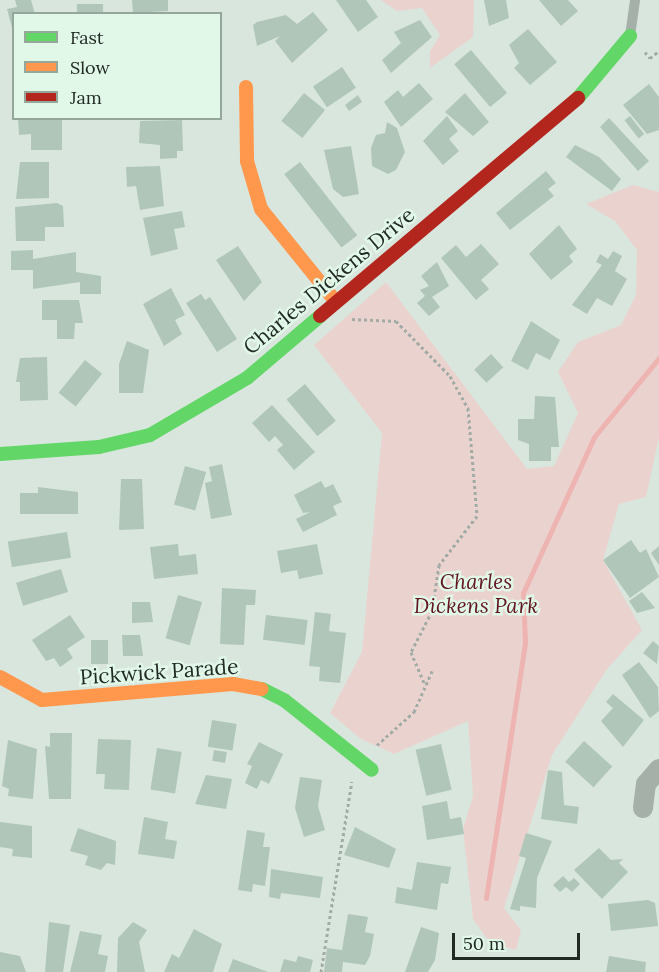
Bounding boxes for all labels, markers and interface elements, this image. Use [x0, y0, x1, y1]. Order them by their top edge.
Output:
legend [12, 12, 222, 120]
text: Fast [70, 26, 104, 49]
text: Slow [70, 56, 110, 79]
text: Jam [70, 86, 102, 109]
street label: Charles Dickens Drive [238, 202, 420, 360]
park label: Charles Dickens Park [414, 569, 538, 619]
street label: Pickwick Parade [79, 654, 239, 690]
scale bar [455, 921, 582, 959]
text: 50 m [463, 932, 505, 955]

